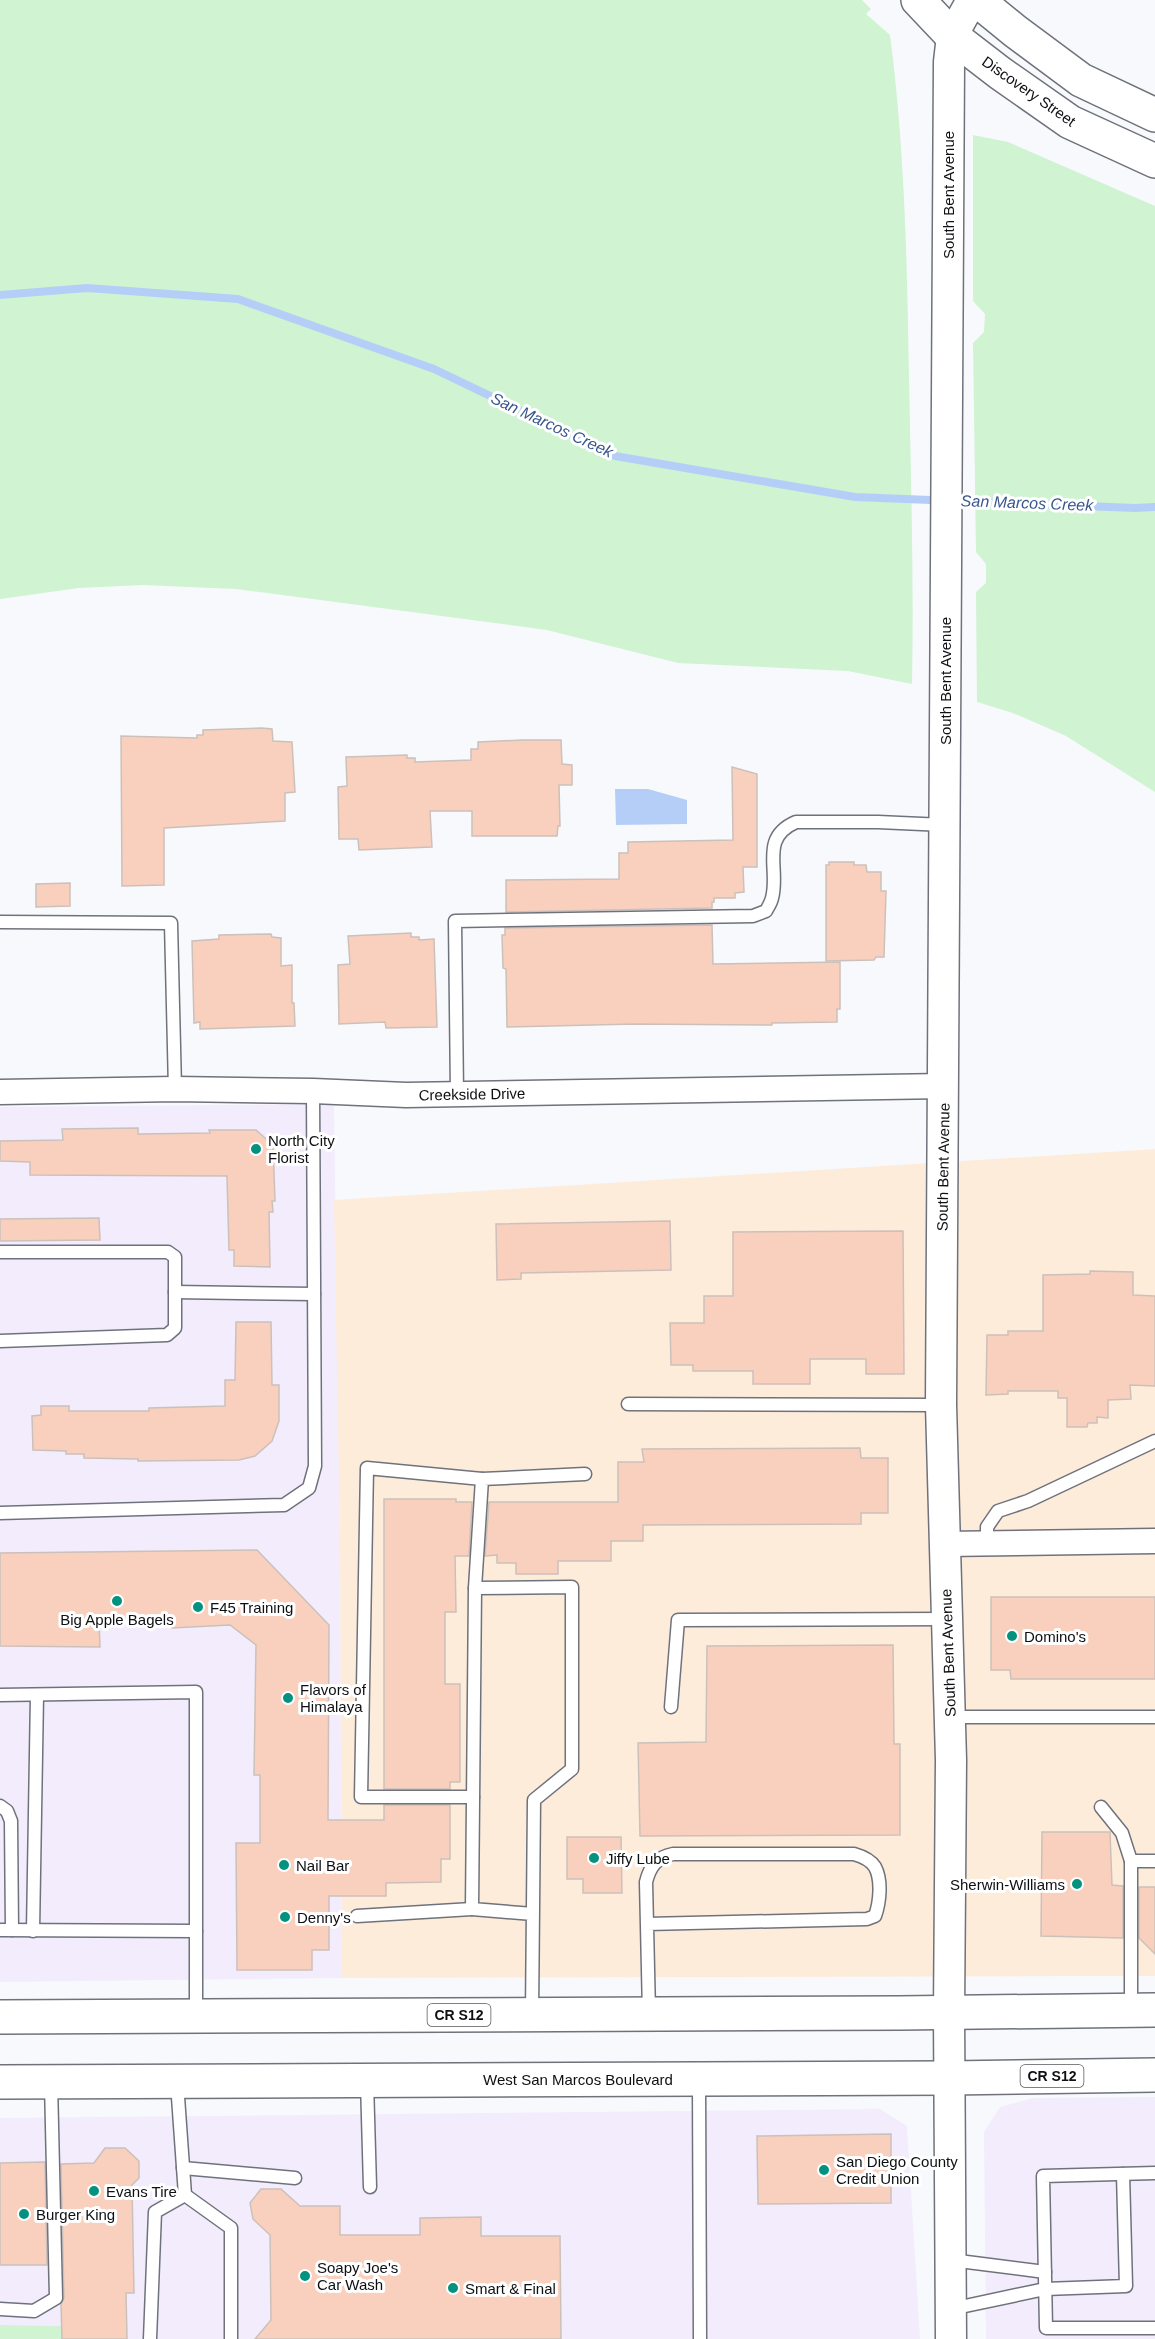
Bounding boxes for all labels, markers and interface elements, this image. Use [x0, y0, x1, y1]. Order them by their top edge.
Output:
street label: Discovery Street [979, 52, 1080, 130]
street label: South Bent Avenue [940, 131, 957, 259]
water label: San Marcos Creek [488, 389, 617, 461]
water label: San Marcos Creek [960, 492, 1094, 514]
street label: South Bent Avenue [937, 617, 954, 745]
street label: Creekside Drive [419, 1085, 525, 1103]
street label: South Bent Avenue [933, 1103, 953, 1231]
place label: North City Florist [268, 1132, 335, 1166]
marker: North City Florist [249, 1142, 263, 1156]
street label: South Bent Avenue [937, 1589, 959, 1717]
marker: Big Apple Bagels [110, 1594, 124, 1608]
place label: F45 Training [210, 1599, 293, 1616]
marker: F45 Training [191, 1600, 205, 1614]
place label: Big Apple Bagels [60, 1611, 174, 1628]
place label: Domino's [1024, 1628, 1086, 1645]
marker: Domino's [1005, 1629, 1019, 1643]
place label: Flavors of Himalaya [300, 1681, 367, 1715]
marker: Flavors of Himalaya [281, 1691, 295, 1705]
place label: Jiffy Lube [606, 1850, 670, 1867]
marker: Jiffy Lube [587, 1851, 601, 1865]
place label: Nail Bar [296, 1857, 349, 1874]
marker: Nail Bar [277, 1858, 291, 1872]
place label: Sherwin-Williams [950, 1876, 1065, 1893]
marker: Sherwin-Williams [1070, 1877, 1084, 1891]
place label: Denny's [297, 1909, 351, 1926]
marker: Denny's [278, 1910, 292, 1924]
road number: CR S12 [428, 2004, 490, 2026]
road number: CR S12 [1020, 2065, 1084, 2087]
street label: West San Marcos Boulevard [483, 2071, 673, 2088]
place label: San Diego County Credit Union [836, 2153, 958, 2187]
marker: San Diego County Credit Union [817, 2163, 831, 2177]
place label: Evans Tire [106, 2183, 177, 2200]
marker: Evans Tire [87, 2184, 101, 2198]
place label: Burger King [36, 2206, 115, 2223]
marker: Burger King [17, 2207, 31, 2221]
place label: Soapy Joe's Car Wash [317, 2259, 398, 2293]
marker: Soapy Joe's Car Wash [298, 2269, 312, 2283]
place label: Smart & Final [465, 2280, 556, 2297]
marker: Smart & Final [446, 2281, 460, 2295]

